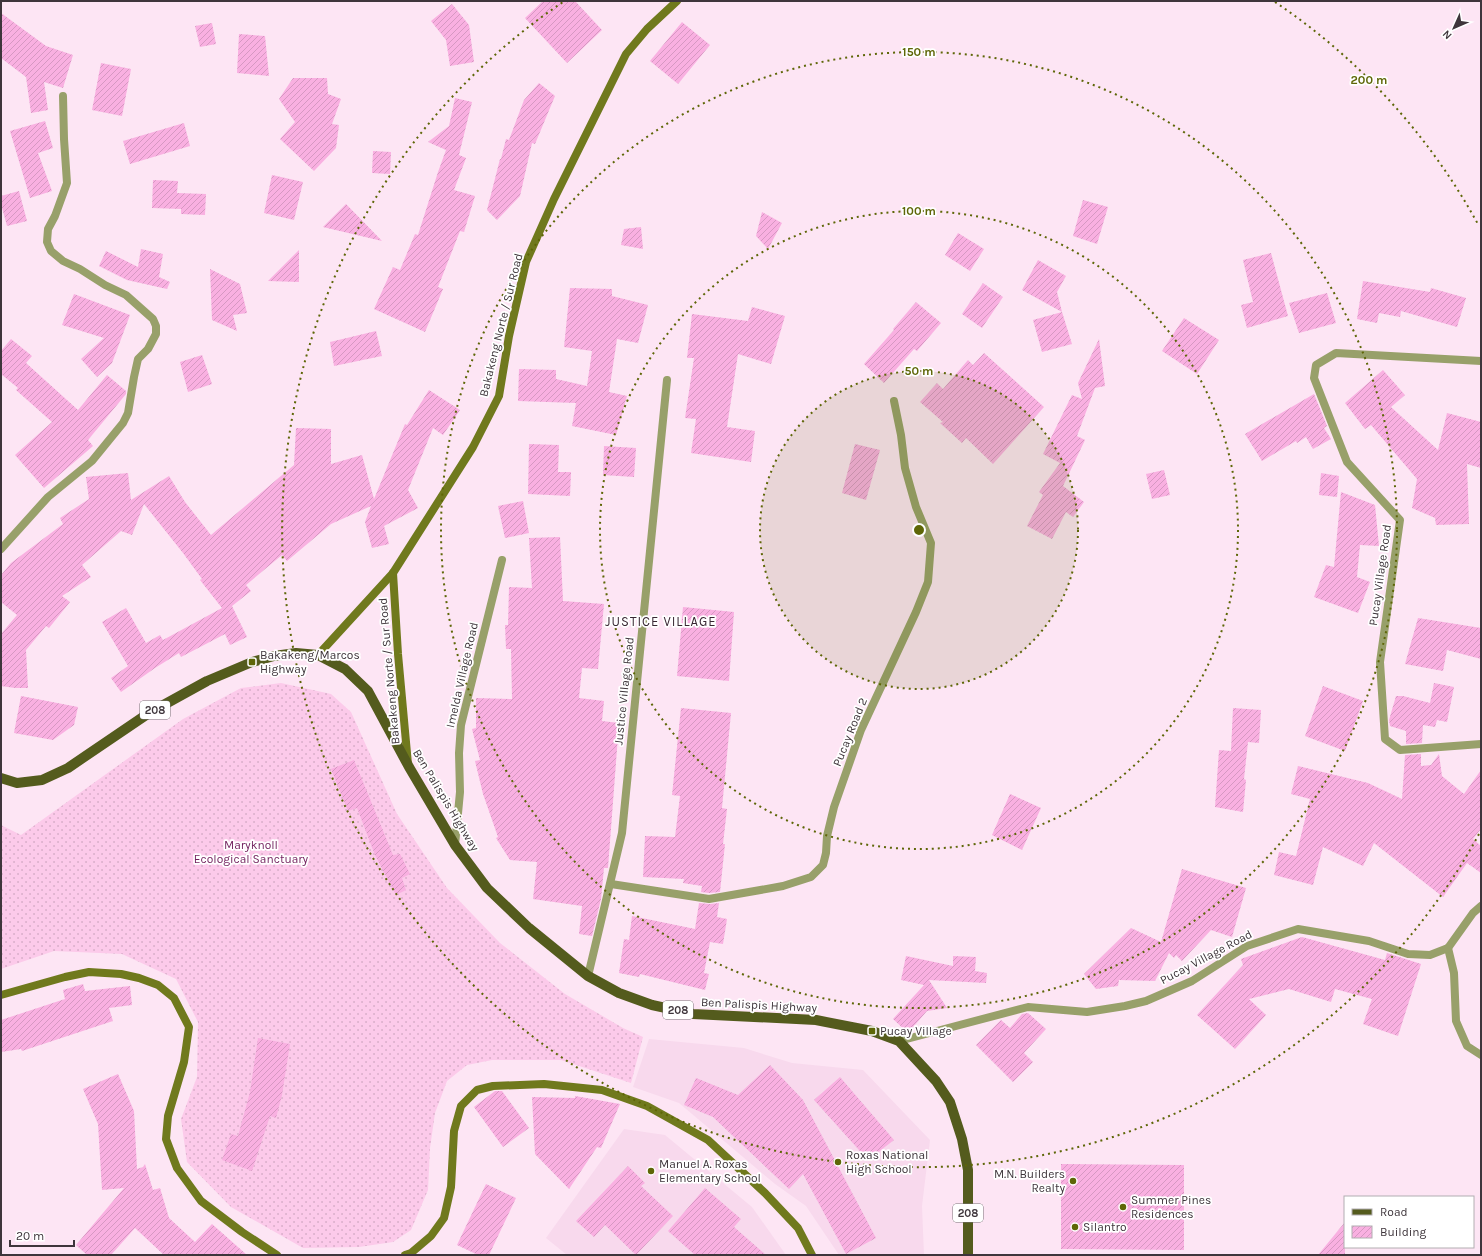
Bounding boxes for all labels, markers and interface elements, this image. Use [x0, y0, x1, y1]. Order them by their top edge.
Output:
north arrow [1434, 8, 1474, 48]
text: N [1440, 27, 1455, 42]
text: 150 m [902, 45, 936, 59]
text: 200 m [1351, 73, 1387, 87]
text: 100 m [902, 204, 936, 218]
street label: Bakakeng Norte / Sur Road [476, 252, 526, 398]
text: 50 m [905, 364, 934, 378]
centre of rings [912, 523, 926, 537]
street label: Pucay Village Road [1366, 523, 1394, 627]
street label: Bakakeng Norte / Sur Road [376, 597, 402, 745]
district label: JUSTICE VILLAGE [605, 614, 717, 629]
street label: Imelda Village Road [443, 621, 481, 729]
street label: Justice Village Road [611, 636, 637, 746]
place label: Bakakeng/Marcos Highway [260, 648, 360, 676]
marker: Bakakeng/Marcos Highway [247, 657, 257, 667]
street label: Pucay Road 2 [830, 696, 870, 768]
road number: 208 [140, 701, 170, 719]
street label: Ben Palispis Highway [410, 746, 482, 854]
park label: Maryknoll Ecological Sanctuary [194, 838, 309, 866]
street label: Pucay Village Road [1158, 927, 1254, 987]
street label: Ben Palispis Highway [700, 995, 818, 1015]
road number: 208 [663, 1001, 693, 1019]
place label: Pucay Village [880, 1024, 952, 1038]
marker: Pucay Village [867, 1026, 877, 1036]
place label: Roxas National High School [846, 1148, 928, 1176]
place label: Manuel A. Roxas Elementary School [659, 1157, 761, 1185]
marker: Roxas National High School [833, 1157, 843, 1167]
marker: Manuel A. Roxas Elementary School [646, 1166, 656, 1176]
place label: M.N. Builders Realty [994, 1167, 1065, 1195]
marker: M.N. Builders Realty [1068, 1176, 1078, 1186]
place label: Summer Pines Residences [1131, 1193, 1211, 1221]
legend [1344, 1196, 1474, 1248]
marker: Summer Pines Residences [1118, 1202, 1128, 1212]
road number: 208 [953, 1204, 983, 1222]
text: Road [1380, 1205, 1408, 1219]
place label: Silantro [1083, 1220, 1126, 1234]
scale bar [10, 1222, 74, 1248]
marker: Silantro [1070, 1222, 1080, 1232]
text: Building [1380, 1225, 1427, 1239]
text: 20 m [16, 1229, 44, 1243]

